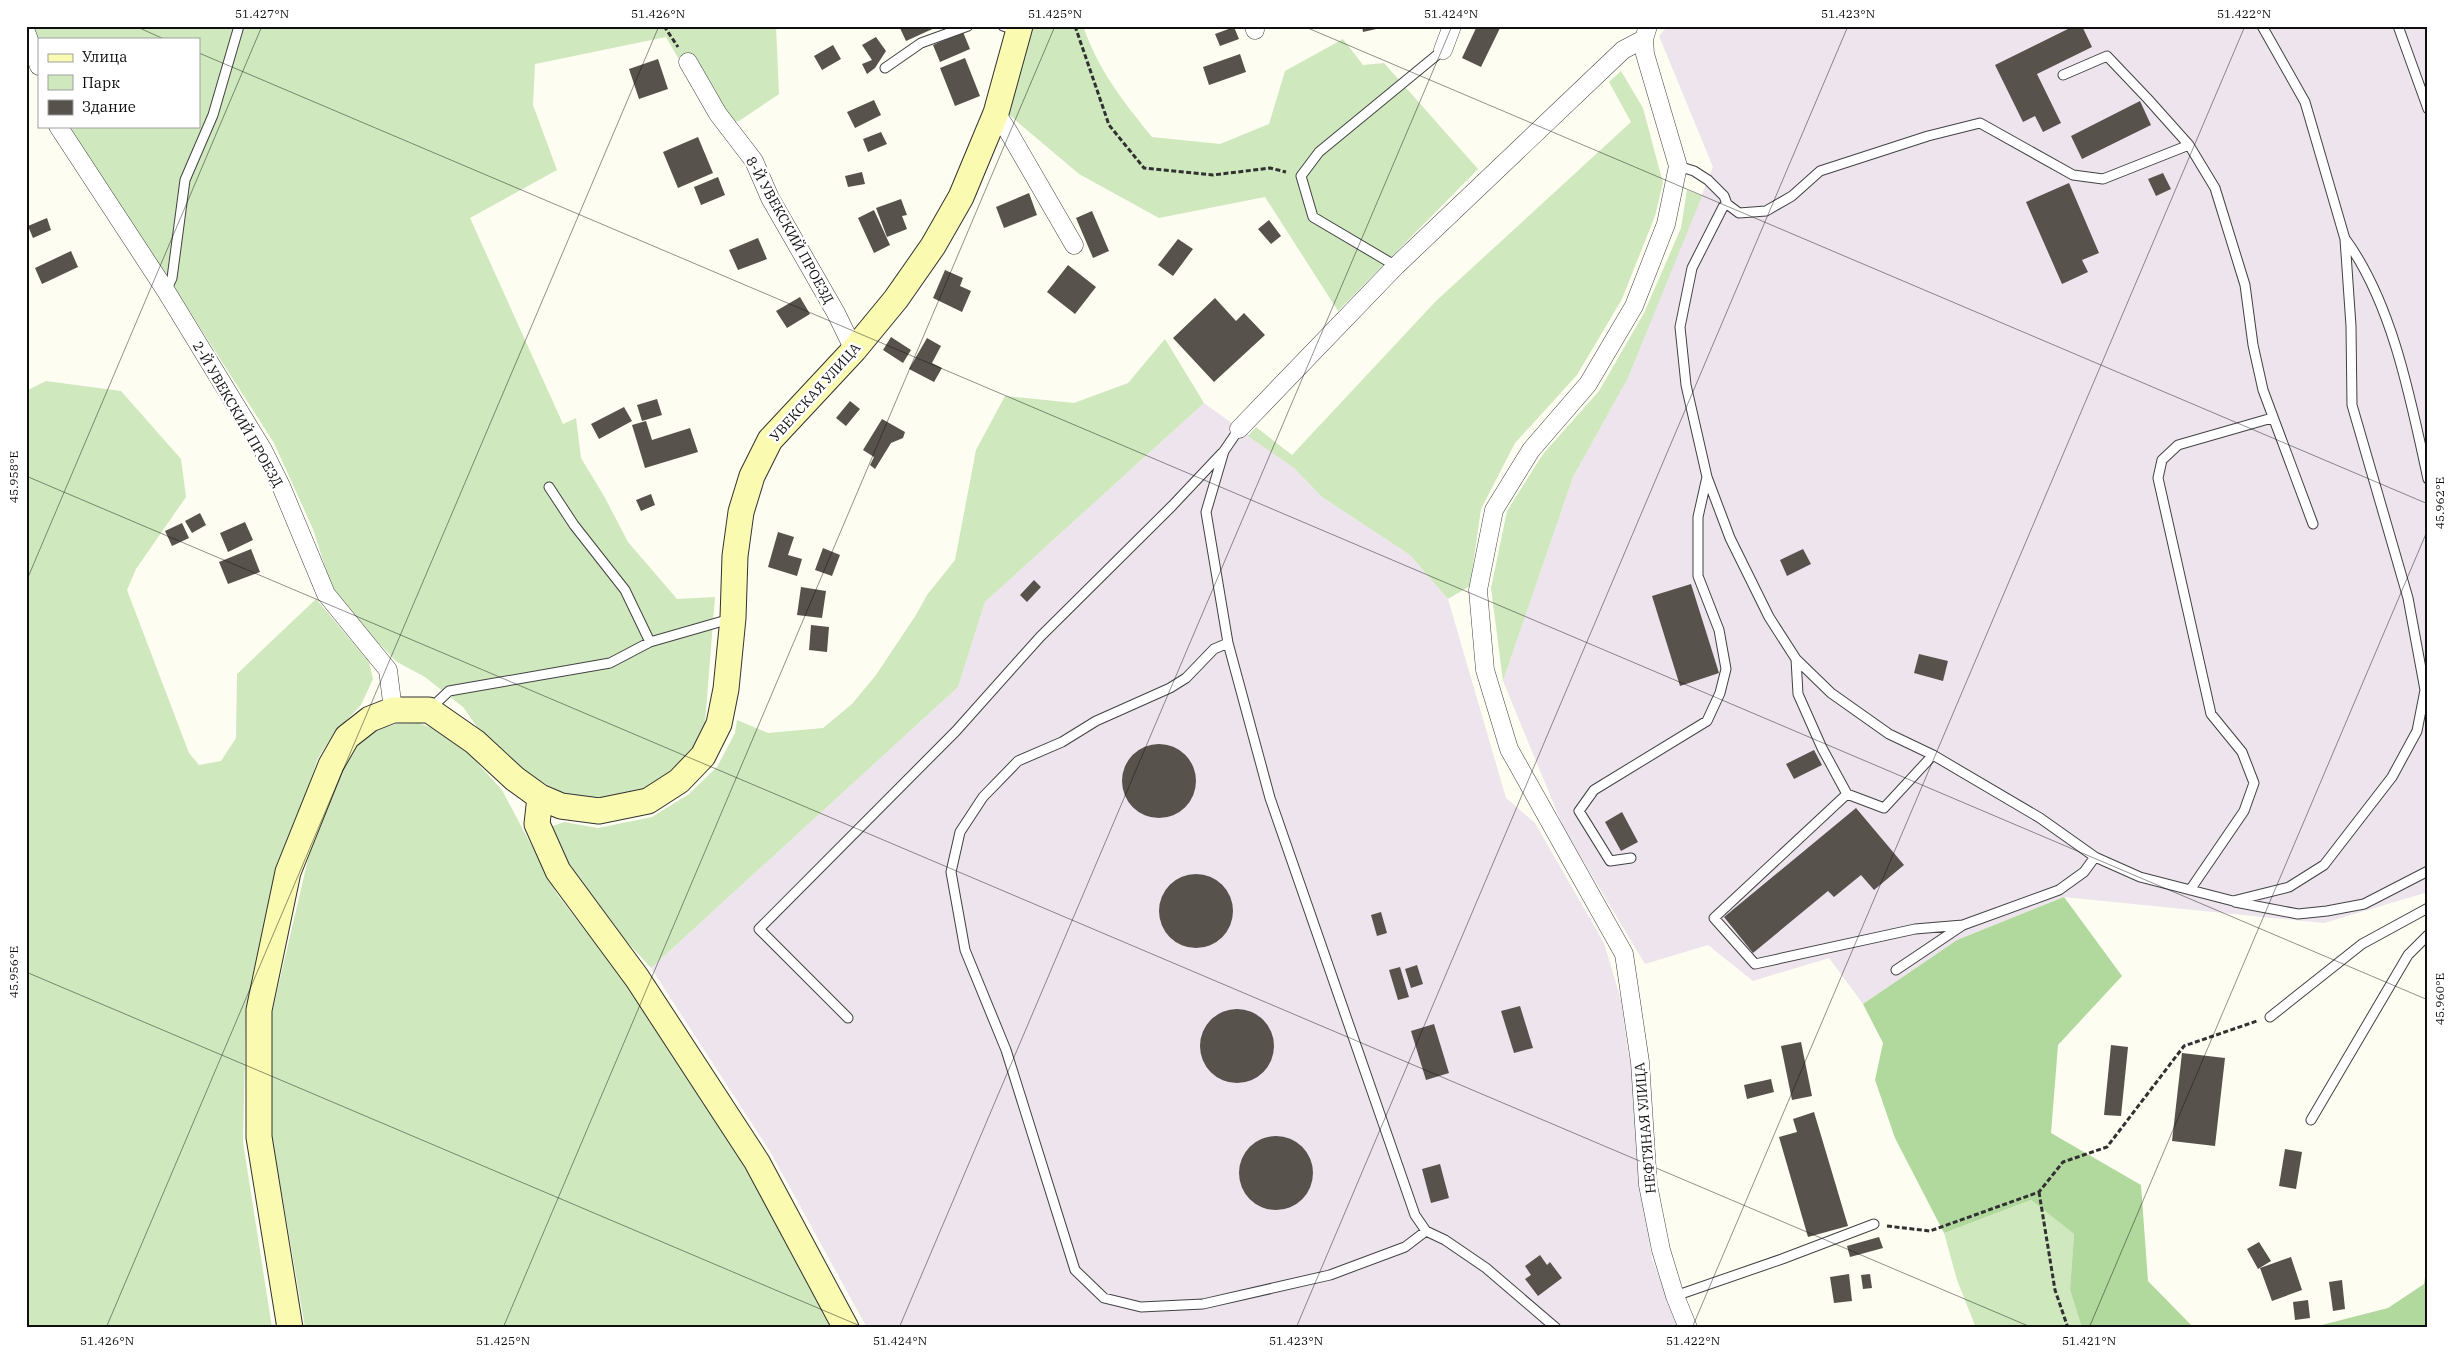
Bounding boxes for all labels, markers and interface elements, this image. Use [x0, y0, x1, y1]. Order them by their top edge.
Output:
text: 51.427°N [235, 6, 289, 21]
text: 51.426°N [631, 6, 685, 21]
text: 51.425°N [1028, 6, 1082, 21]
text: 51.424°N [1424, 6, 1478, 21]
text: 51.423°N [1821, 6, 1875, 21]
text: 51.422°N [2217, 6, 2271, 21]
legend [38, 38, 200, 128]
text: Улица [82, 47, 127, 66]
text: Парк [82, 73, 120, 92]
text: Здание [82, 97, 136, 116]
street label: 8-Й УВЕКСКИЙ ПРОЕЗД [742, 153, 838, 307]
street label: 2-Й УВЕКСКИЙ ПРОЕЗД [189, 338, 287, 490]
street label: УВЕКСКАЯ УЛИЦА [766, 339, 864, 445]
text: 45.958°E [6, 451, 21, 503]
text: 45.962°E [2432, 477, 2447, 529]
text: 45.956°E [6, 946, 21, 998]
text: 45.960°E [2432, 973, 2447, 1025]
street label: НЕФТЯНАЯ УЛИЦА [1630, 1061, 1660, 1194]
text: 51.426°N [80, 1333, 134, 1348]
text: 51.425°N [476, 1333, 530, 1348]
text: 51.424°N [873, 1333, 927, 1348]
text: 51.423°N [1269, 1333, 1323, 1348]
text: 51.422°N [1666, 1333, 1720, 1348]
text: 51.421°N [2062, 1333, 2116, 1348]

